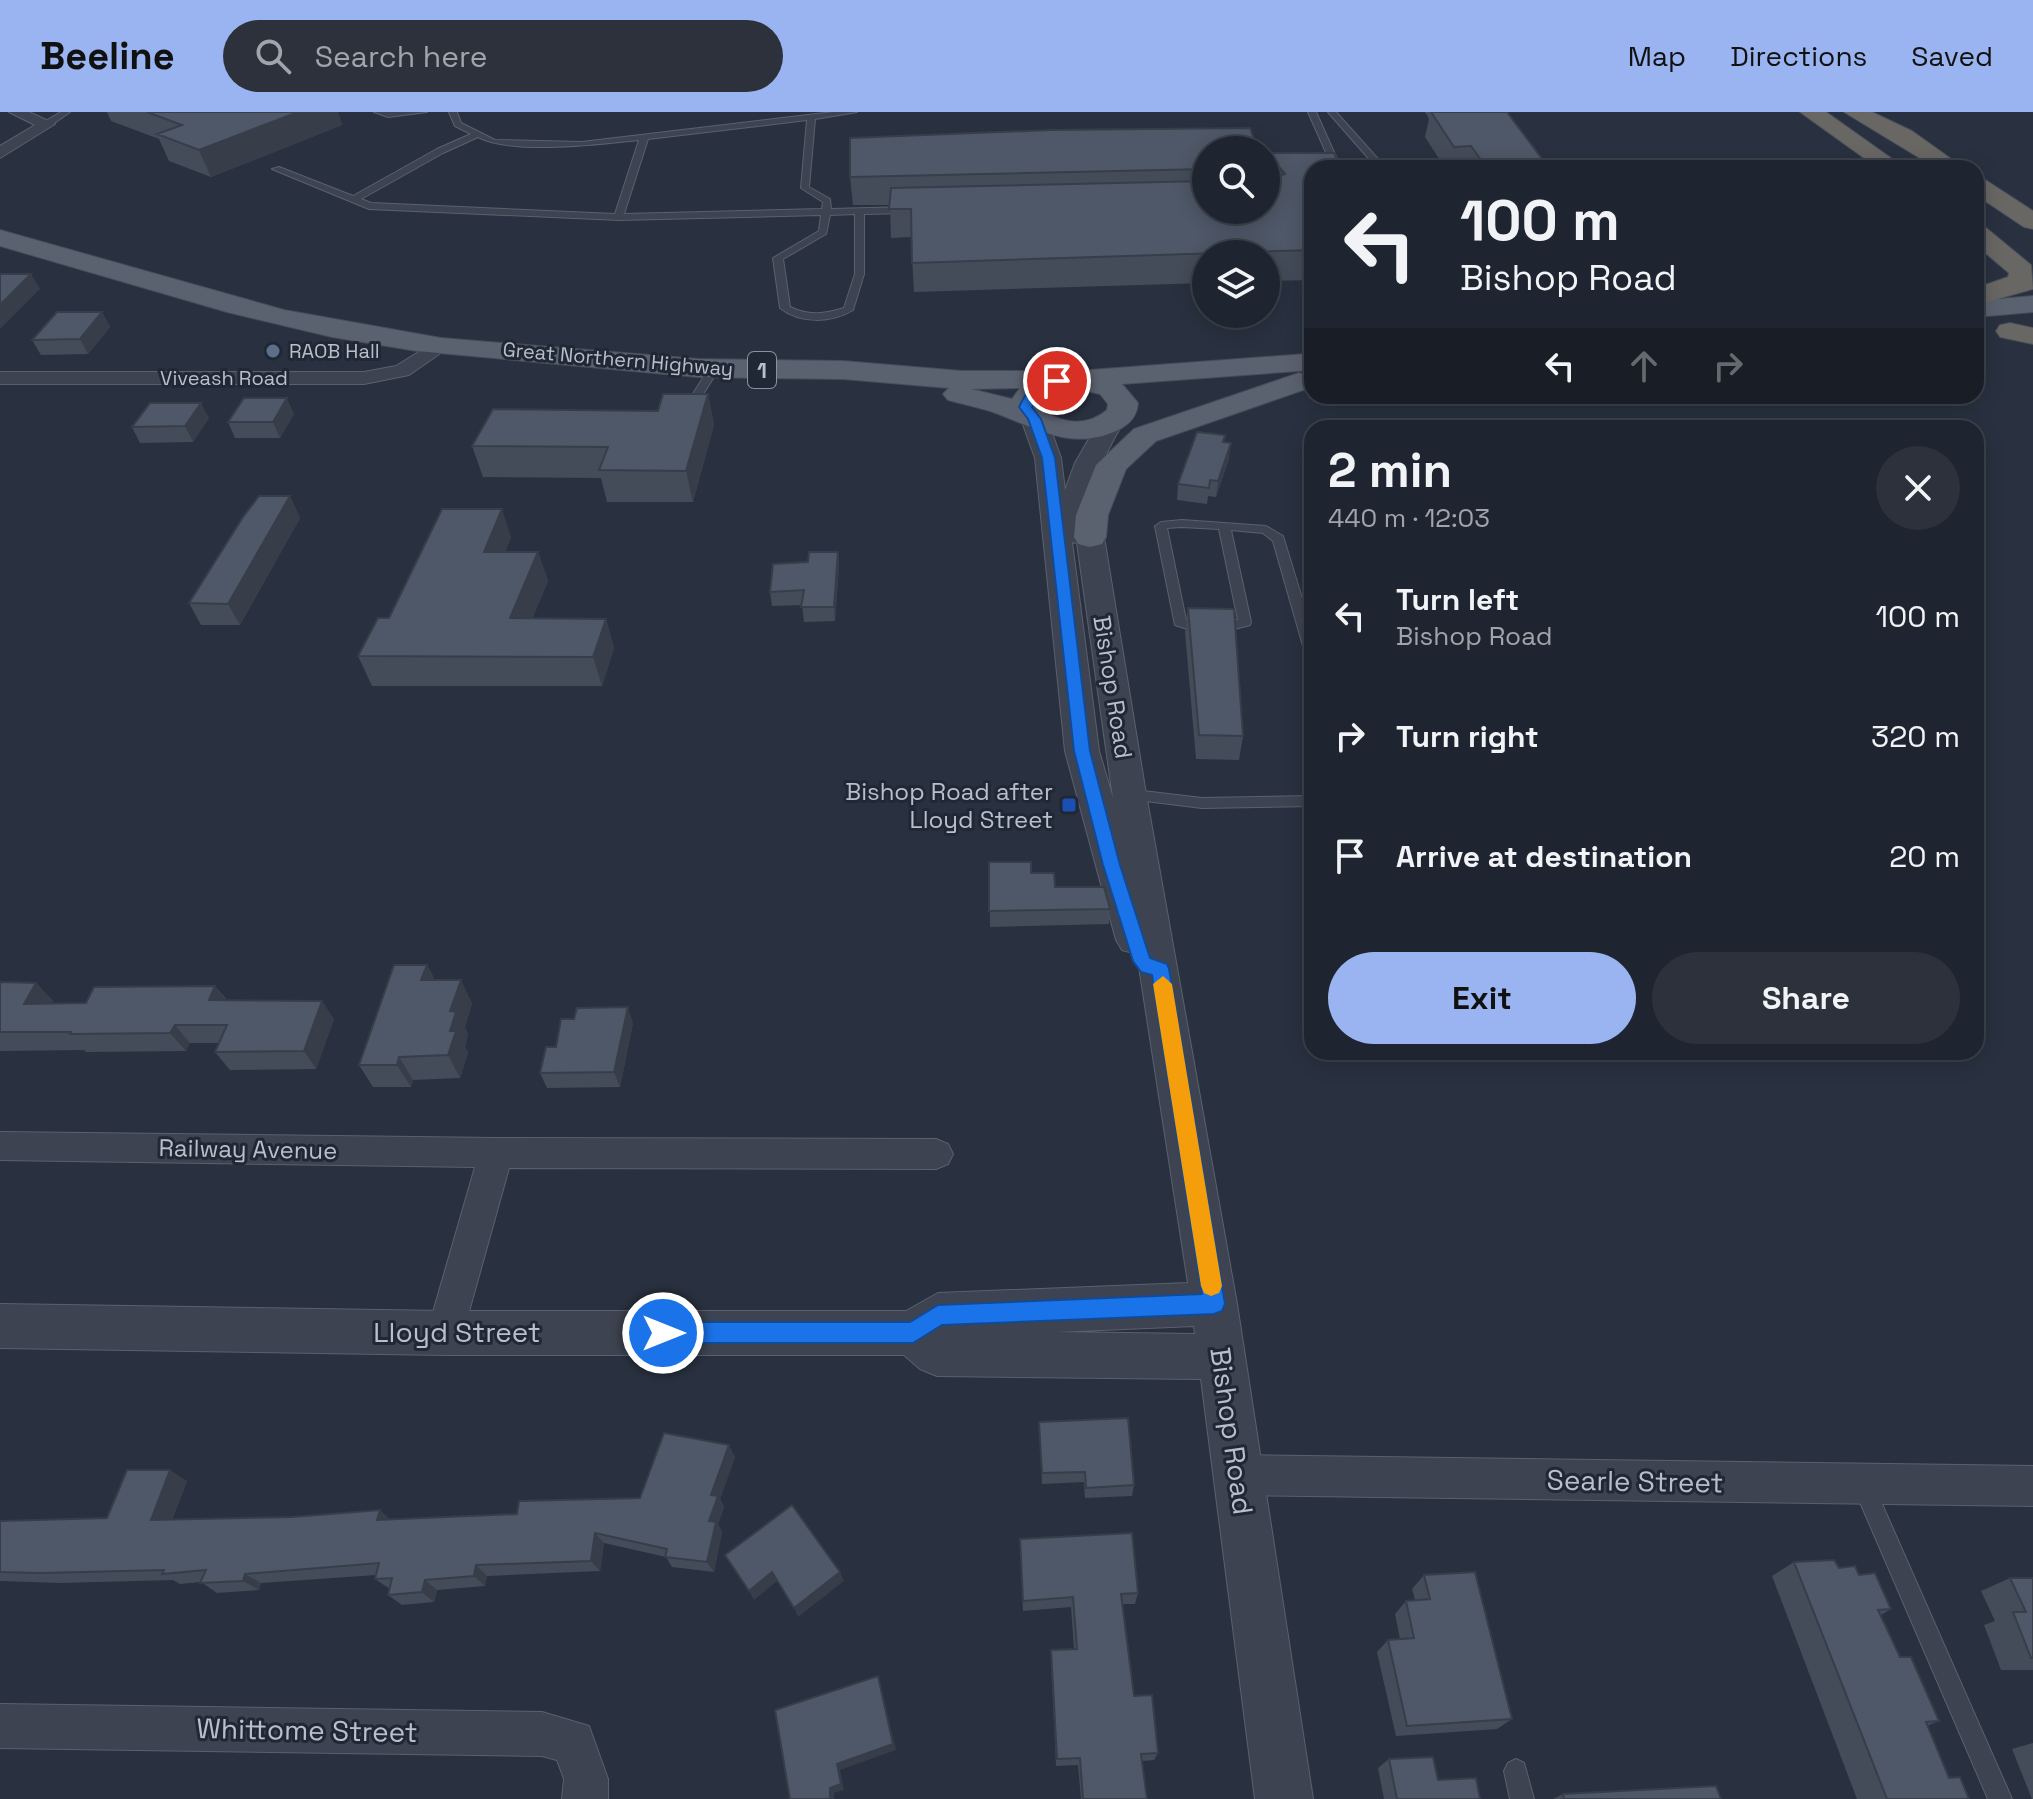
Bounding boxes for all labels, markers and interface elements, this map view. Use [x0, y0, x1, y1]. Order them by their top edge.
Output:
search box [223, 20, 783, 92]
text: Beeline [40, 32, 175, 80]
icon: search [251, 34, 295, 78]
text: Search here [315, 37, 488, 76]
text: Map [1628, 38, 1686, 74]
text: Directions [1730, 38, 1867, 74]
text: Saved [1911, 38, 1993, 74]
map controls [1192, 136, 1280, 328]
button: search [1192, 136, 1280, 224]
text: 100 m [1460, 185, 1620, 256]
icon: left [1328, 192, 1432, 296]
button: layers [1192, 240, 1280, 328]
text: Bishop Road [1460, 255, 1677, 301]
street label: Great Northern Highway [502, 336, 734, 382]
place label: RAOB Hall [289, 338, 380, 364]
marker: RAOB Hall [264, 342, 282, 360]
icon: left [1538, 344, 1582, 388]
icon: ahead [1622, 344, 1666, 388]
icon: right [1706, 344, 1750, 388]
pin [1023, 347, 1091, 415]
road number: 1 [748, 352, 776, 388]
icon: arrive [1035, 359, 1079, 403]
street label: Viveash Road [160, 365, 288, 391]
text: 2 min [1328, 440, 1452, 501]
button: close [1876, 446, 1960, 530]
text: 440 m · 12:03 [1328, 501, 1490, 535]
text: Turn left [1396, 580, 1519, 619]
icon: left [1328, 594, 1372, 638]
text: 100 m [1875, 597, 1960, 636]
street label: Bishop Road [1086, 613, 1140, 761]
text: Bishop Road [1396, 619, 1553, 653]
icon: right [1328, 714, 1372, 758]
text: Turn right [1396, 717, 1539, 756]
text: 320 m [1871, 717, 1960, 756]
place label: Bishop Road after Lloyd Street [845, 776, 1053, 835]
marker: Bishop Road after Lloyd Street [1060, 796, 1078, 814]
icon: arrive [1328, 834, 1372, 878]
text: Arrive at destination [1396, 837, 1692, 876]
text: 20 m [1889, 837, 1960, 876]
button: Exit [1328, 952, 1636, 1044]
button: Share [1652, 952, 1960, 1044]
street label: Railway Avenue [158, 1132, 338, 1166]
position arrow [621, 1291, 705, 1375]
street label: Lloyd Street [373, 1314, 541, 1350]
street label: Bishop Road [1202, 1345, 1262, 1517]
street label: Searle Street [1546, 1461, 1724, 1501]
street label: Whittome Street [196, 1710, 418, 1750]

